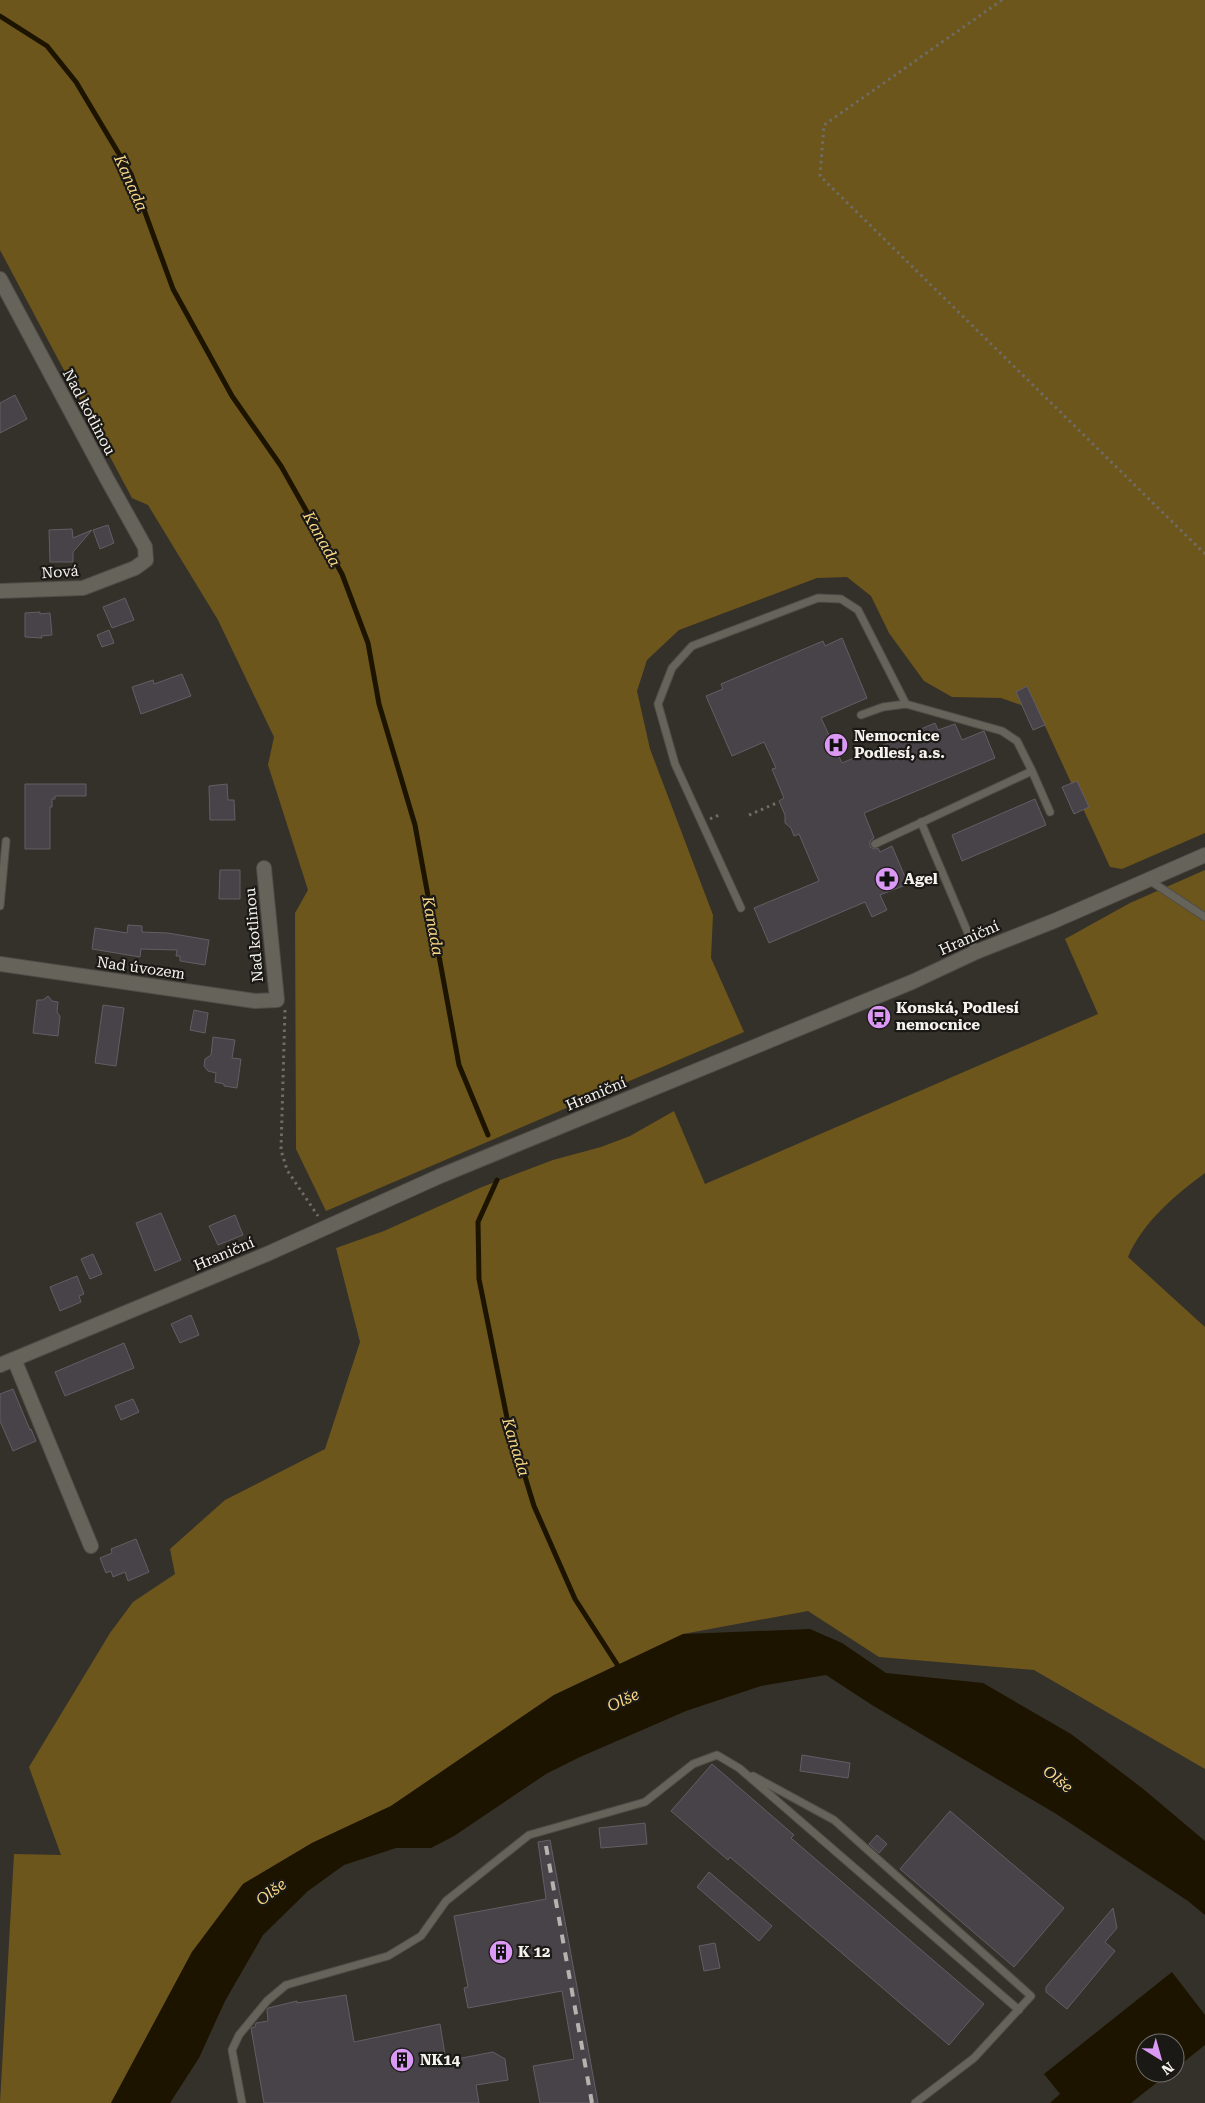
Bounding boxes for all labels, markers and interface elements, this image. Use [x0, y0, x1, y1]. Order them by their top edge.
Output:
water label: Kanada [110, 151, 152, 215]
street label: Nad kotlinou [59, 366, 119, 459]
water label: Kanada [299, 507, 345, 570]
street label: Nová [41, 562, 79, 582]
place label: Nemocnice Podlesí, a.s. [854, 727, 945, 762]
hospital icon: Nemocnice Podlesí, a.s. [823, 732, 849, 758]
pharmacy icon: Agel [874, 866, 900, 892]
place label: Agel [904, 870, 938, 888]
street label: Nad kotlinou [241, 886, 267, 983]
water label: Kanada [418, 894, 448, 958]
street label: Hraniční [936, 917, 1002, 959]
street label: Nad úvozem [96, 953, 187, 983]
place label: Konská, Podlesí nemocnice [896, 999, 1019, 1034]
bus stop icon: Konská, Podlesí nemocnice [866, 1004, 892, 1030]
street label: Hraniční [563, 1073, 629, 1115]
street label: Hraniční [191, 1233, 257, 1275]
water label: Kanada [498, 1415, 534, 1479]
water label: Olše [604, 1684, 642, 1716]
water label: Olše [1039, 1761, 1077, 1797]
water label: Olše [252, 1874, 290, 1910]
building icon: K 12 [488, 1939, 514, 1965]
place label: K 12 [518, 1943, 550, 1961]
north arrow [1135, 2033, 1185, 2083]
building icon: NK14 [389, 2047, 415, 2073]
place label: NK14 [420, 2051, 461, 2069]
text: N [1159, 2059, 1177, 2078]

